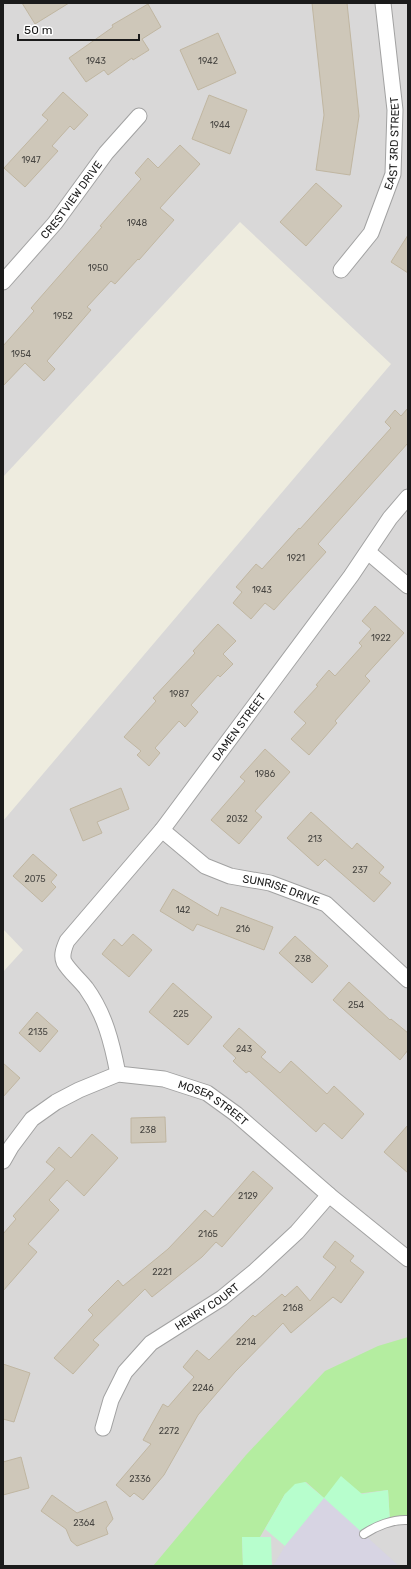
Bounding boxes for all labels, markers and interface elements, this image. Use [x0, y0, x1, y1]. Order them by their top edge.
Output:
scale bar [18, 16, 139, 42]
text: 50 m [24, 23, 52, 37]
house number: 1943 [86, 56, 106, 66]
house number: 1942 [198, 56, 218, 66]
street label: EAST 3RD STREET [381, 96, 402, 192]
house number: 1944 [210, 120, 231, 130]
house number: 1947 [21, 155, 41, 165]
street label: CRESTVIEW DRIVE [38, 158, 105, 241]
house number: 1948 [127, 218, 147, 228]
house number: 1950 [88, 263, 108, 273]
house number: 1952 [53, 311, 73, 321]
house number: 1954 [11, 349, 31, 359]
house number: 1921 [287, 553, 305, 563]
house number: 1943 [252, 585, 272, 595]
house number: 1922 [371, 633, 391, 643]
house number: 1987 [169, 689, 189, 699]
street label: DAMEN STREET [209, 690, 268, 763]
house number: 1986 [255, 769, 276, 779]
house number: 2032 [226, 814, 248, 824]
house number: 213 [308, 834, 322, 844]
house number: 237 [352, 865, 368, 875]
street label: SUNRISE DRIVE [241, 872, 322, 908]
house number: 2075 [25, 874, 45, 884]
house number: 142 [176, 905, 190, 915]
house number: 216 [236, 924, 251, 934]
house number: 238 [295, 954, 311, 964]
house number: 254 [348, 1000, 365, 1010]
house number: 225 [173, 1009, 189, 1019]
house number: 2135 [28, 1027, 48, 1037]
house number: 243 [236, 1044, 252, 1054]
street label: MOSER STREET [176, 1078, 251, 1128]
house number: 238 [140, 1125, 156, 1135]
house number: 2129 [238, 1191, 258, 1201]
house number: 2165 [198, 1229, 218, 1239]
house number: 2221 [152, 1267, 172, 1277]
street label: HENRY COURT [172, 1280, 242, 1333]
house number: 2168 [283, 1303, 303, 1313]
house number: 2214 [236, 1337, 256, 1347]
house number: 2246 [192, 1383, 214, 1393]
house number: 2272 [159, 1426, 179, 1436]
house number: 2336 [129, 1474, 151, 1484]
house number: 2364 [73, 1518, 95, 1528]

